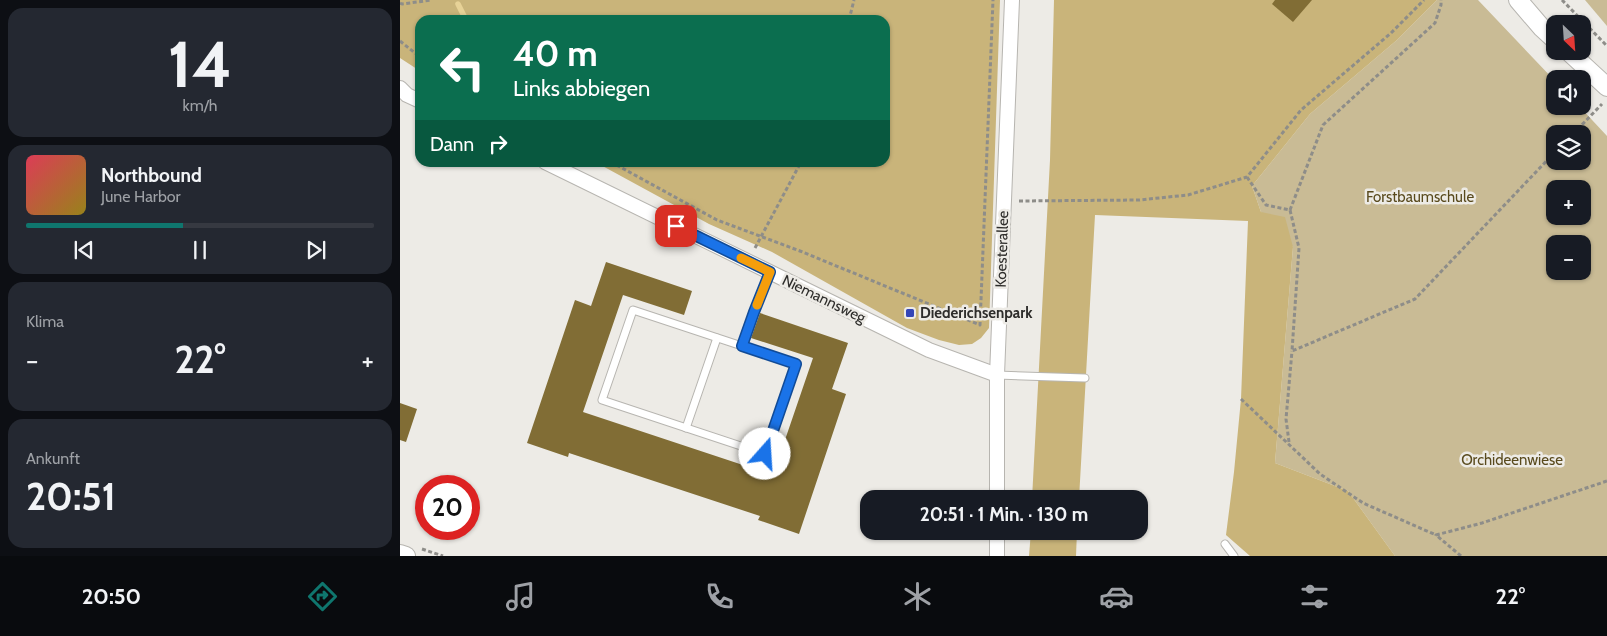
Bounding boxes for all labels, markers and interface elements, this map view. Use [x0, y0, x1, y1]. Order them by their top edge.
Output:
north arrow [1546, 15, 1591, 60]
map controls [1546, 15, 1591, 280]
text: 14 [168, 24, 232, 103]
text: 40 m [513, 32, 598, 75]
icon: left [430, 35, 495, 100]
button: sound [1546, 70, 1591, 115]
text: Links abbiegen [513, 75, 650, 102]
text: km/h [182, 96, 218, 115]
button: layers [1546, 125, 1591, 170]
icon: right [484, 130, 512, 158]
text: Dann [430, 133, 474, 156]
text: Northbound [101, 164, 202, 187]
button: + [1546, 180, 1591, 225]
text: June Harbor [101, 187, 181, 206]
park label: Forstbaumschule [1366, 188, 1474, 206]
pin [655, 205, 697, 247]
street label: Koesterallee [992, 210, 1012, 288]
icon: arrive [662, 212, 690, 240]
button: − [1546, 235, 1591, 280]
icon: previous [70, 236, 98, 264]
icon: pause [186, 236, 214, 264]
icon: next [302, 236, 330, 264]
street label: Niemannsweg [779, 271, 869, 327]
place label: Diederichsenpark [920, 304, 1033, 322]
marker: Diederichsenpark [904, 307, 916, 319]
text: Klima [26, 312, 64, 331]
text: 22° [174, 336, 226, 383]
text: − [26, 343, 38, 377]
text: + [362, 343, 374, 377]
position arrow [738, 427, 790, 479]
text: Ankunft [26, 449, 80, 468]
park label: Orchideenwiese [1461, 451, 1563, 469]
text: 20:51 [26, 473, 116, 520]
speed limit sign: 20 [415, 475, 480, 540]
text: 20:51 · 1 Min. · 130 m [920, 503, 1088, 526]
icon: directions [305, 579, 340, 614]
icon: music [503, 579, 538, 614]
icon: phone [702, 579, 737, 614]
icon: climate [900, 579, 935, 614]
icon: car [1099, 579, 1134, 614]
icon: filters [1297, 579, 1332, 614]
text: 20:50 [82, 583, 141, 610]
text: 22° [1496, 583, 1525, 610]

